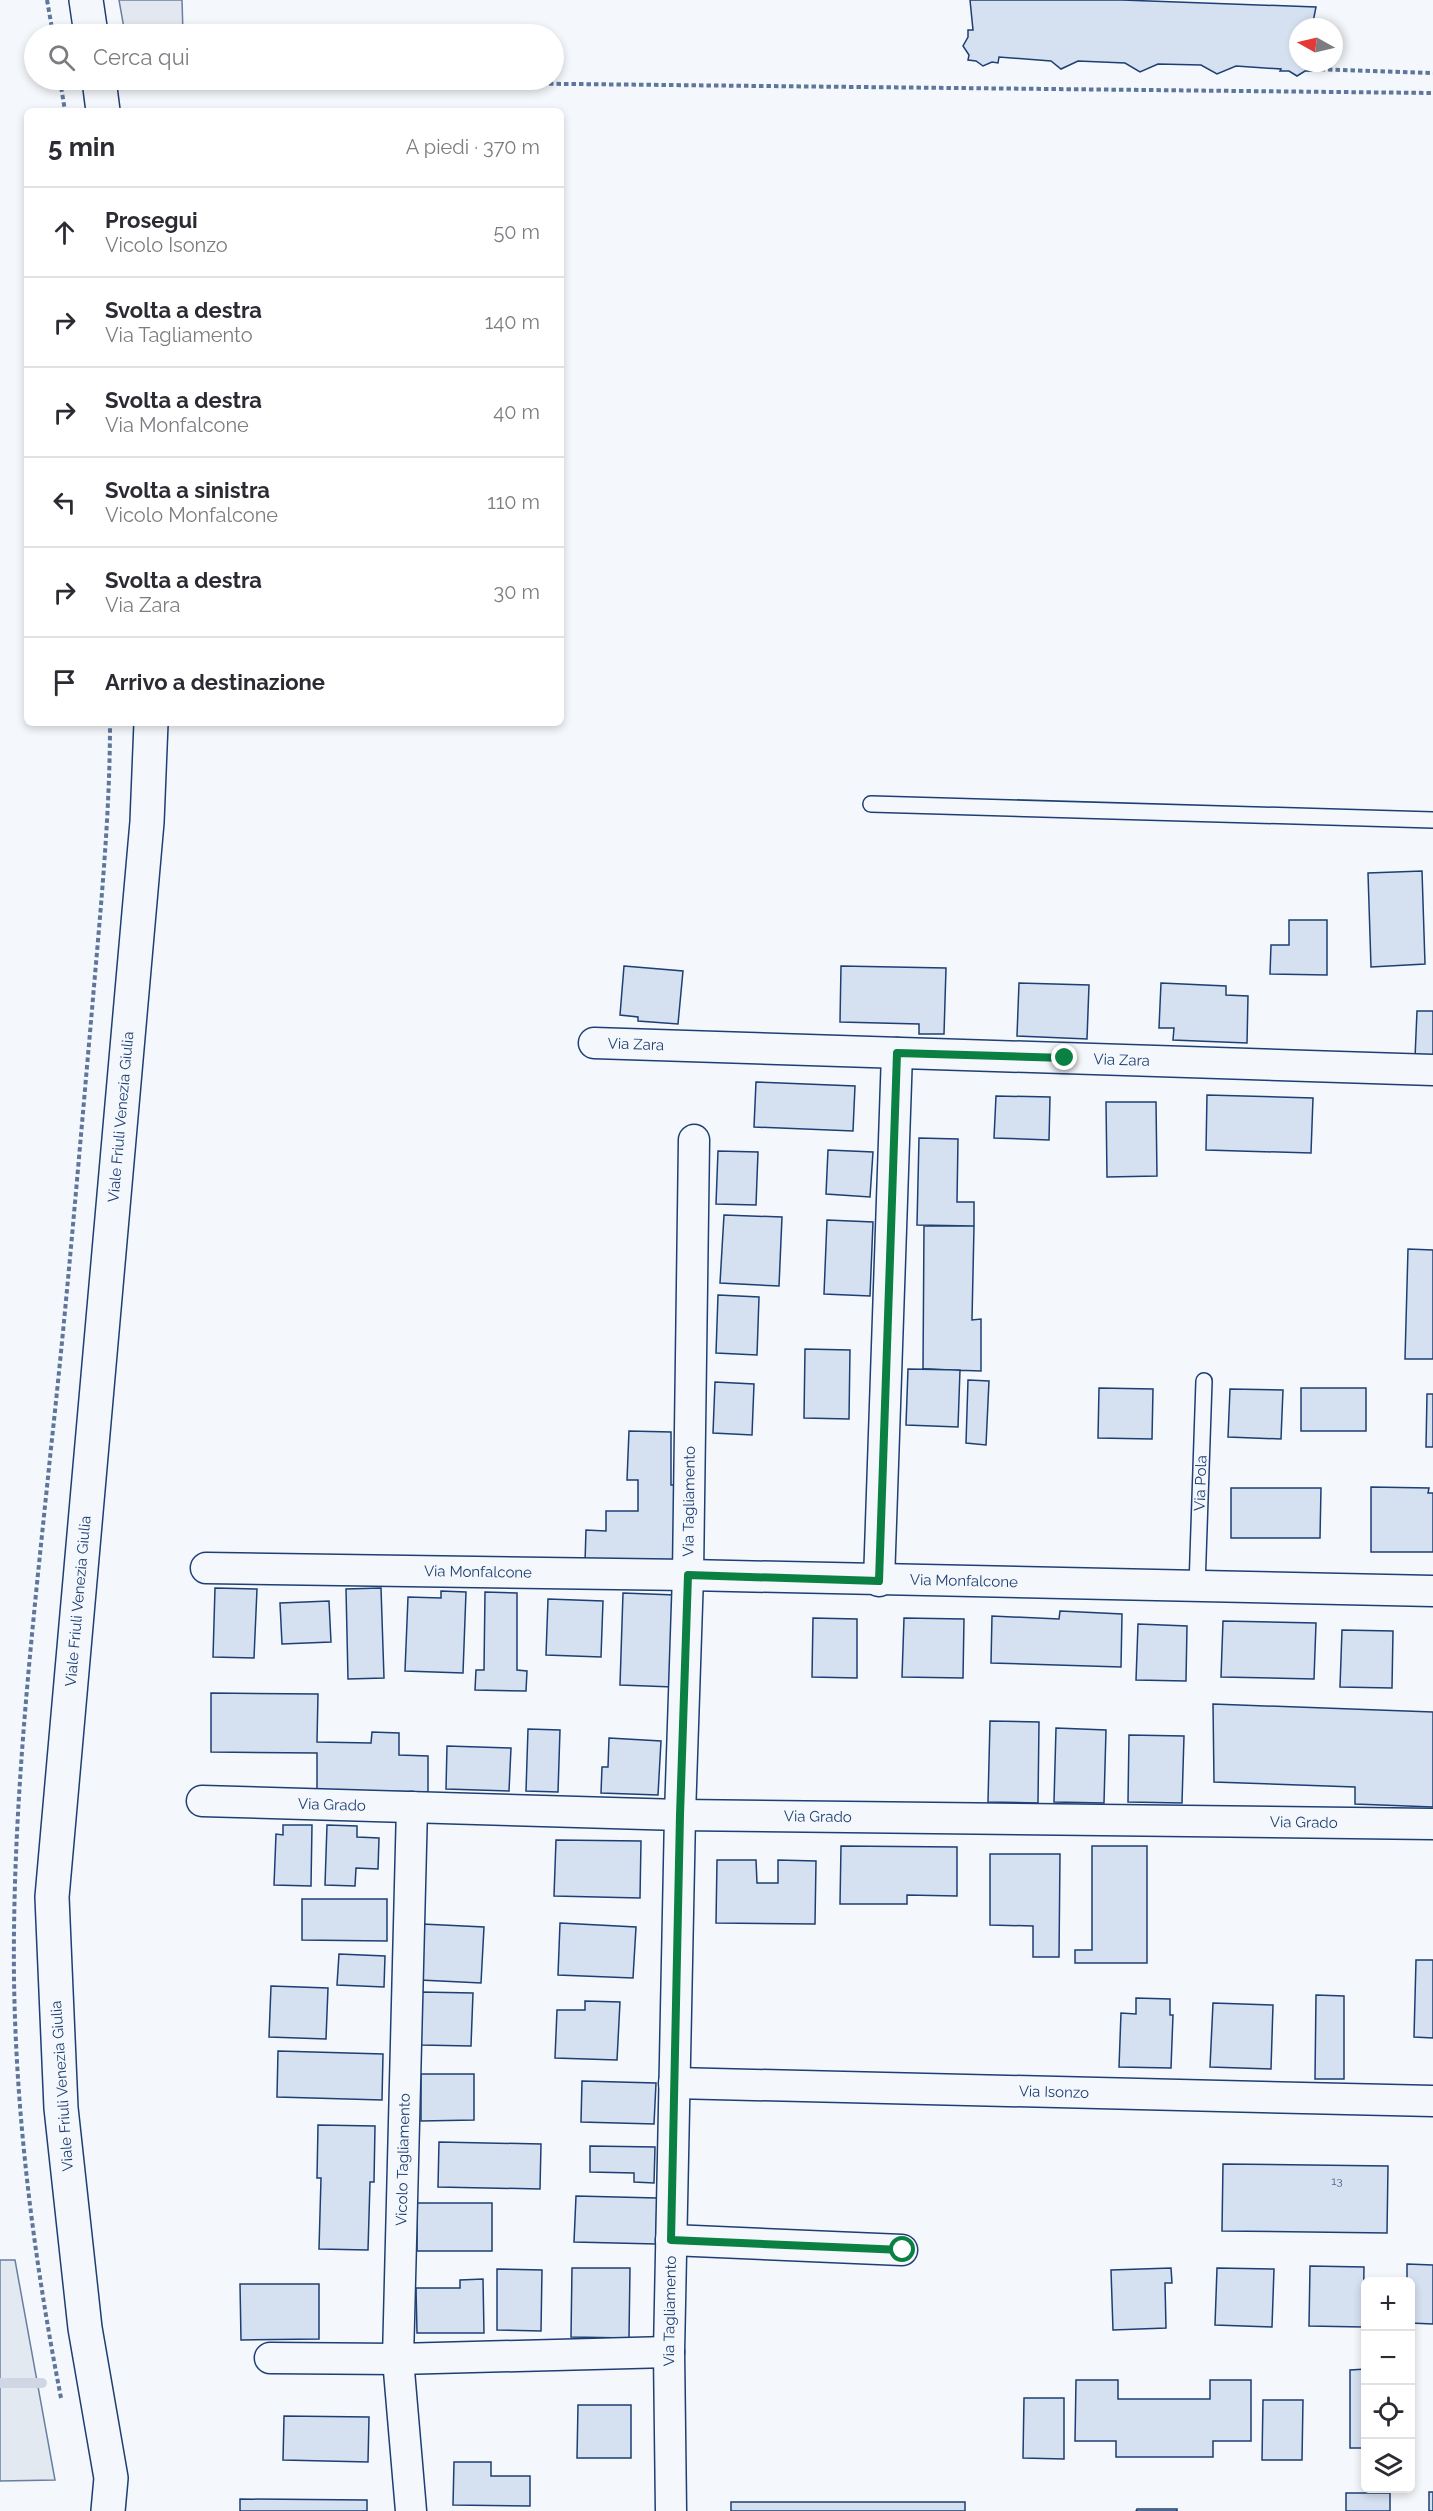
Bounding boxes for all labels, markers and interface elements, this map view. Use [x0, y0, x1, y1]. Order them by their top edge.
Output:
north arrow [1289, 18, 1343, 72]
search box [24, 24, 564, 90]
icon: search [45, 41, 78, 74]
text: Cerca qui [93, 44, 190, 70]
text: 5 min [48, 132, 115, 162]
text: A piedi · 370 m [406, 135, 540, 159]
text: Prosegui [105, 207, 198, 233]
icon: ahead [48, 216, 81, 249]
text: 50 m [493, 220, 540, 244]
text: Vicolo Isonzo [105, 233, 228, 257]
text: Svolta a destra [105, 297, 262, 323]
icon: right [48, 306, 81, 339]
text: 140 m [485, 310, 540, 334]
text: Via Tagliamento [105, 323, 253, 347]
text: Svolta a destra [105, 387, 262, 413]
icon: right [48, 396, 81, 429]
text: 40 m [493, 400, 540, 424]
text: Via Monfalcone [105, 413, 249, 437]
text: Svolta a sinistra [105, 477, 270, 503]
icon: left [48, 486, 81, 519]
text: 110 m [487, 490, 540, 514]
text: Vicolo Monfalcone [105, 503, 278, 527]
text: Svolta a destra [105, 567, 262, 593]
icon: right [48, 576, 81, 609]
text: 30 m [494, 580, 540, 604]
text: Via Zara [105, 593, 180, 617]
icon: arrive [48, 666, 81, 699]
text: Arrivo a destinazione [105, 669, 325, 695]
street label: Viale Friuli Venezia Giulia [104, 1031, 137, 1203]
street label: Via Zara [607, 1034, 665, 1054]
route end [1051, 1044, 1077, 1070]
street label: Via Zara [1093, 1050, 1150, 1070]
street label: Via Tagliamento [679, 1446, 699, 1557]
street label: Via Pola [1191, 1455, 1210, 1511]
street label: Viale Friuli Venezia Giulia [62, 1515, 95, 1687]
street label: Via Monfalcone [424, 1562, 532, 1582]
street label: Via Monfalcone [910, 1571, 1018, 1591]
street label: Via Grado [298, 1795, 366, 1815]
street label: Via Grado [784, 1807, 852, 1826]
street label: Via Grado [1270, 1813, 1338, 1832]
street label: Viale Friuli Venezia Giulia [47, 2000, 77, 2172]
street label: Via Isonzo [1019, 2082, 1089, 2102]
street label: Vicolo Tagliamento [392, 2093, 414, 2226]
house number: 13 [1331, 2174, 1343, 2188]
route start [889, 2236, 915, 2262]
street label: Via Tagliamento [660, 2255, 680, 2367]
map controls [1361, 2277, 1415, 2493]
button: + [1361, 2277, 1415, 2331]
button: − [1361, 2331, 1415, 2385]
button: locate [1361, 2385, 1415, 2439]
button: layers [1361, 2439, 1415, 2493]

